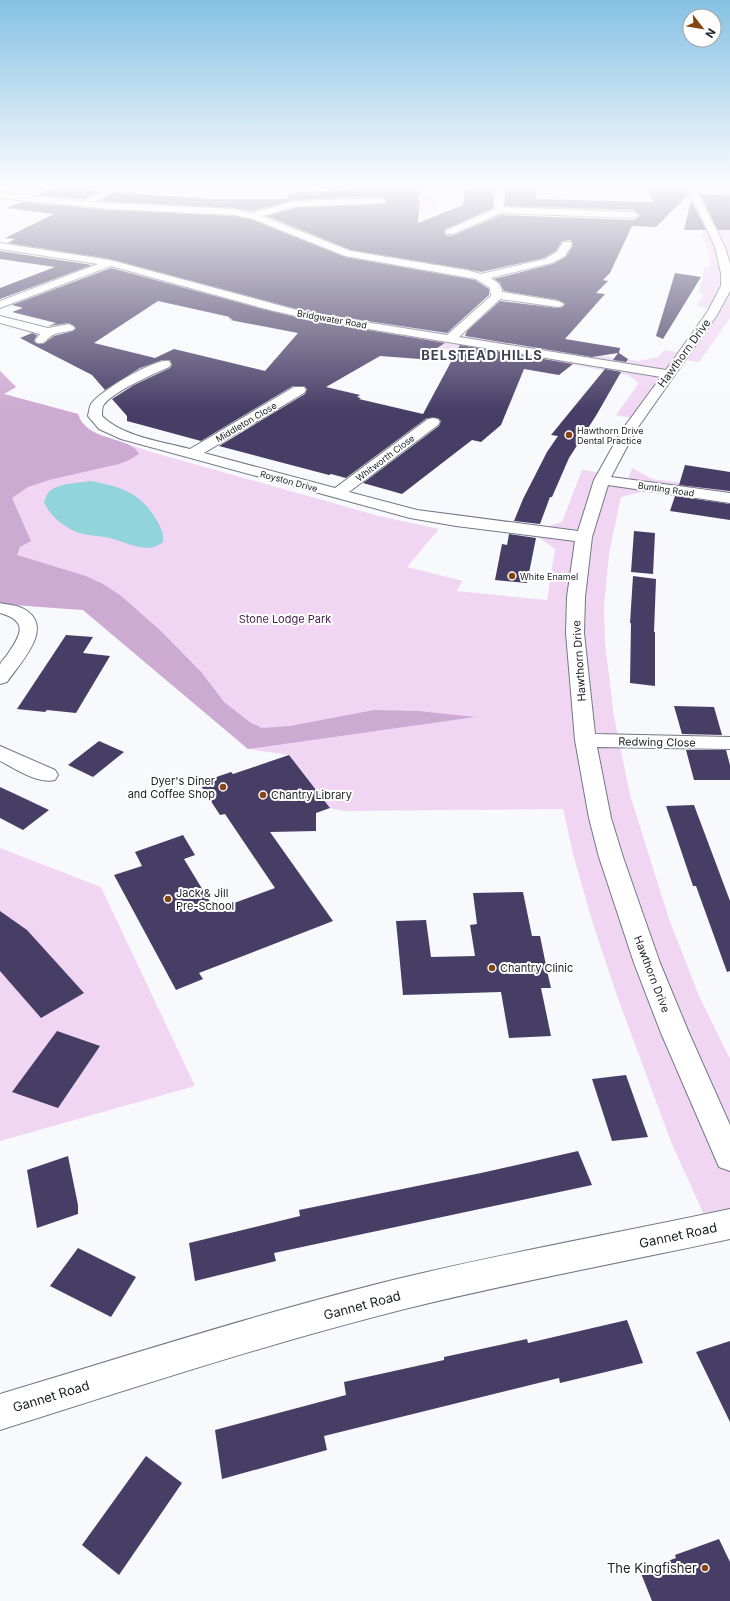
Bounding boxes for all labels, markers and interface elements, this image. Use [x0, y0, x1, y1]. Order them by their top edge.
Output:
north arrow [682, 8, 722, 48]
text: N [702, 26, 719, 40]
street label: Bridgwater Road [296, 307, 368, 331]
street label: Hawthorn Drive [654, 316, 714, 390]
district label: BELSTEAD HILLS [421, 347, 543, 363]
street label: Middleton Close [214, 400, 278, 444]
place label: Hawthorn Drive Dental Practice [577, 425, 643, 446]
marker: Hawthorn Drive Dental Practice [564, 430, 574, 440]
street label: Whitworth Close [354, 432, 416, 484]
street label: Royston Drive [259, 468, 319, 494]
street label: Bunting Road [637, 480, 695, 498]
marker: White Enamel [507, 571, 517, 581]
place label: White Enamel [520, 571, 578, 582]
park label: Stone Lodge Park [239, 612, 331, 626]
street label: Hawthorn Drive [569, 620, 589, 702]
street label: Redwing Close [618, 734, 696, 750]
place label: Dyer's Diner and Coffee Shop [128, 774, 215, 801]
marker: Dyer's Diner and Coffee Shop [218, 782, 228, 792]
place label: Chantry Library [271, 788, 352, 802]
marker: Chantry Library [258, 790, 268, 800]
place label: Jack & Jill Pre-School [176, 886, 234, 913]
marker: Jack & Jill Pre-School [163, 894, 173, 904]
street label: Hawthorn Drive [631, 934, 673, 1014]
place label: Chantry Clinic [500, 961, 573, 975]
marker: Chantry Clinic [487, 963, 497, 973]
street label: Gannet Road [638, 1219, 718, 1251]
street label: Gannet Road [322, 1287, 402, 1323]
street label: Gannet Road [11, 1377, 91, 1415]
place label: The Kingfisher [607, 1560, 697, 1576]
marker: The Kingfisher [700, 1563, 710, 1573]

